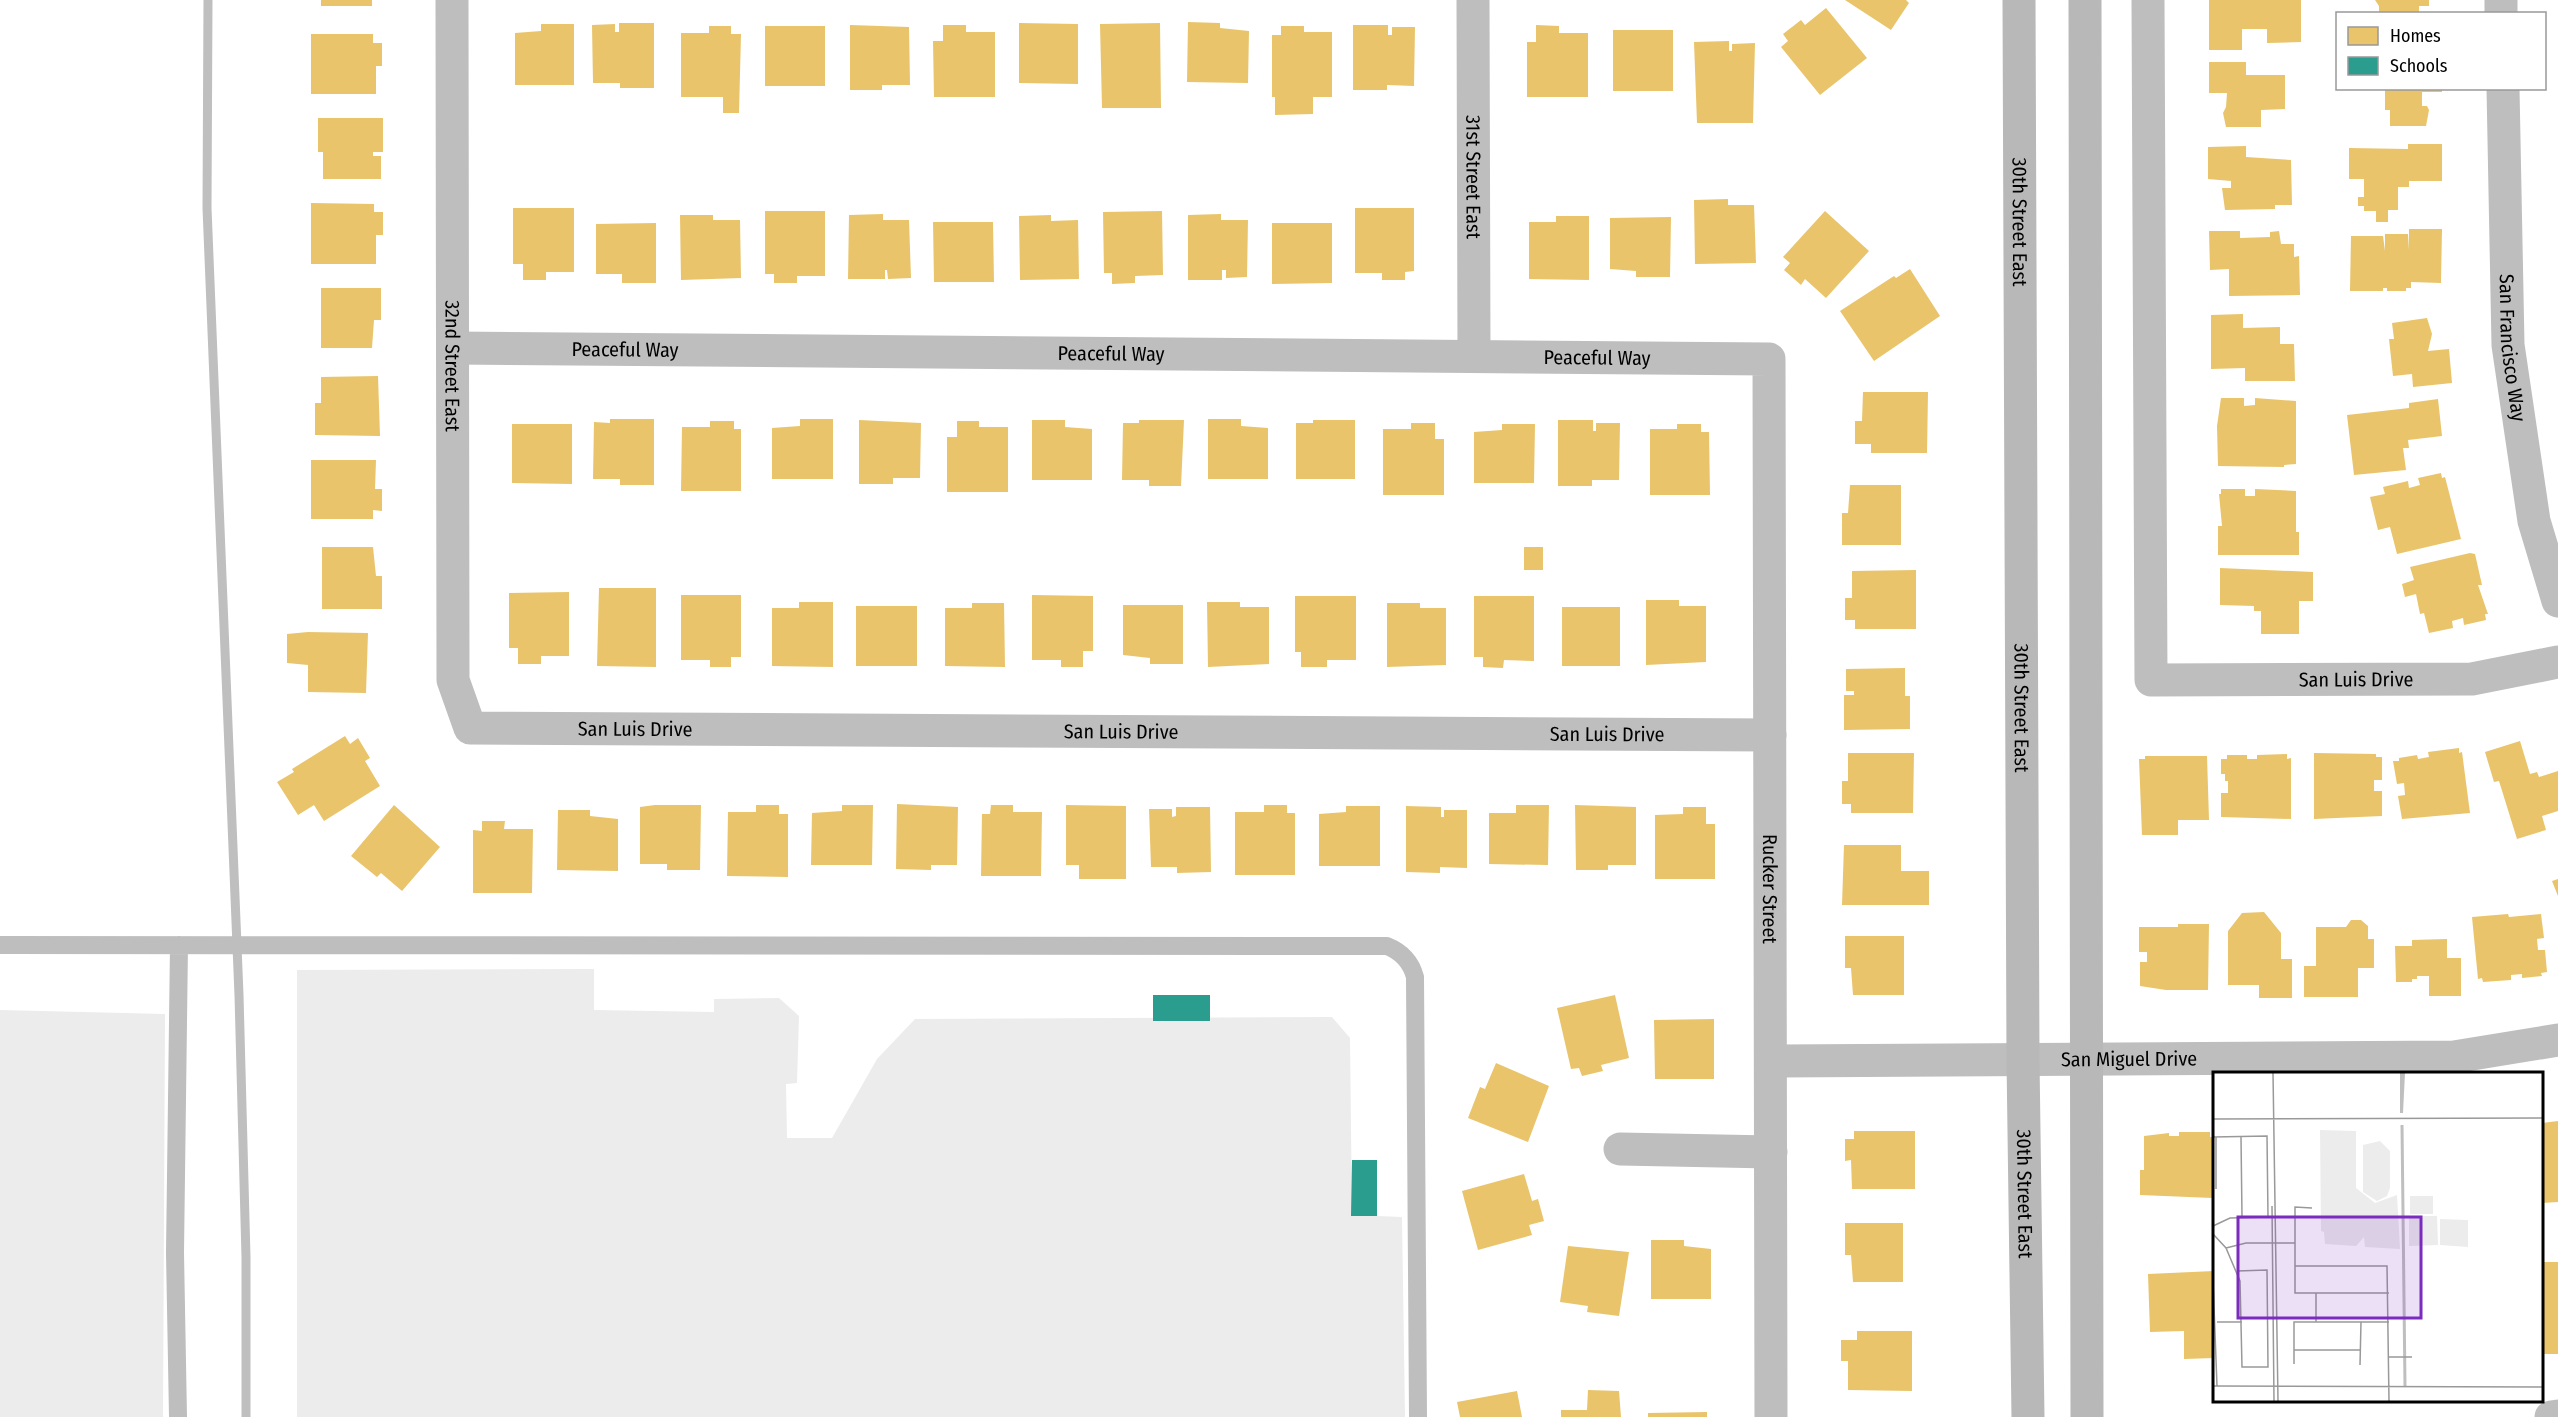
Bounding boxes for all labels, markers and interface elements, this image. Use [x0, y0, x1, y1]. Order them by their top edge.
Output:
legend [2336, 12, 2546, 90]
text: Homes [2390, 25, 2441, 47]
text: Schools [2390, 55, 2448, 77]
street label: 31st Street East [1461, 115, 1486, 239]
street label: 30th Street East [2008, 157, 2032, 287]
street label: San Francisco Way [2495, 274, 2531, 423]
street label: 32nd Street East [440, 300, 465, 432]
street label: Peaceful Way [571, 337, 679, 362]
street label: Peaceful Way [1057, 341, 1165, 366]
street label: Peaceful Way [1543, 345, 1651, 370]
street label: 30th Street East [2009, 643, 2034, 773]
street label: San Luis Drive [2299, 667, 2413, 692]
street label: San Luis Drive [578, 717, 692, 741]
street label: San Luis Drive [1064, 719, 1178, 744]
street label: San Luis Drive [1550, 722, 1664, 746]
street label: Rucker Street [1758, 834, 1782, 944]
street label: San Miguel Drive [2061, 1047, 2197, 1071]
inset map [2213, 1072, 2543, 1402]
street label: 30th Street East [2012, 1129, 2038, 1259]

